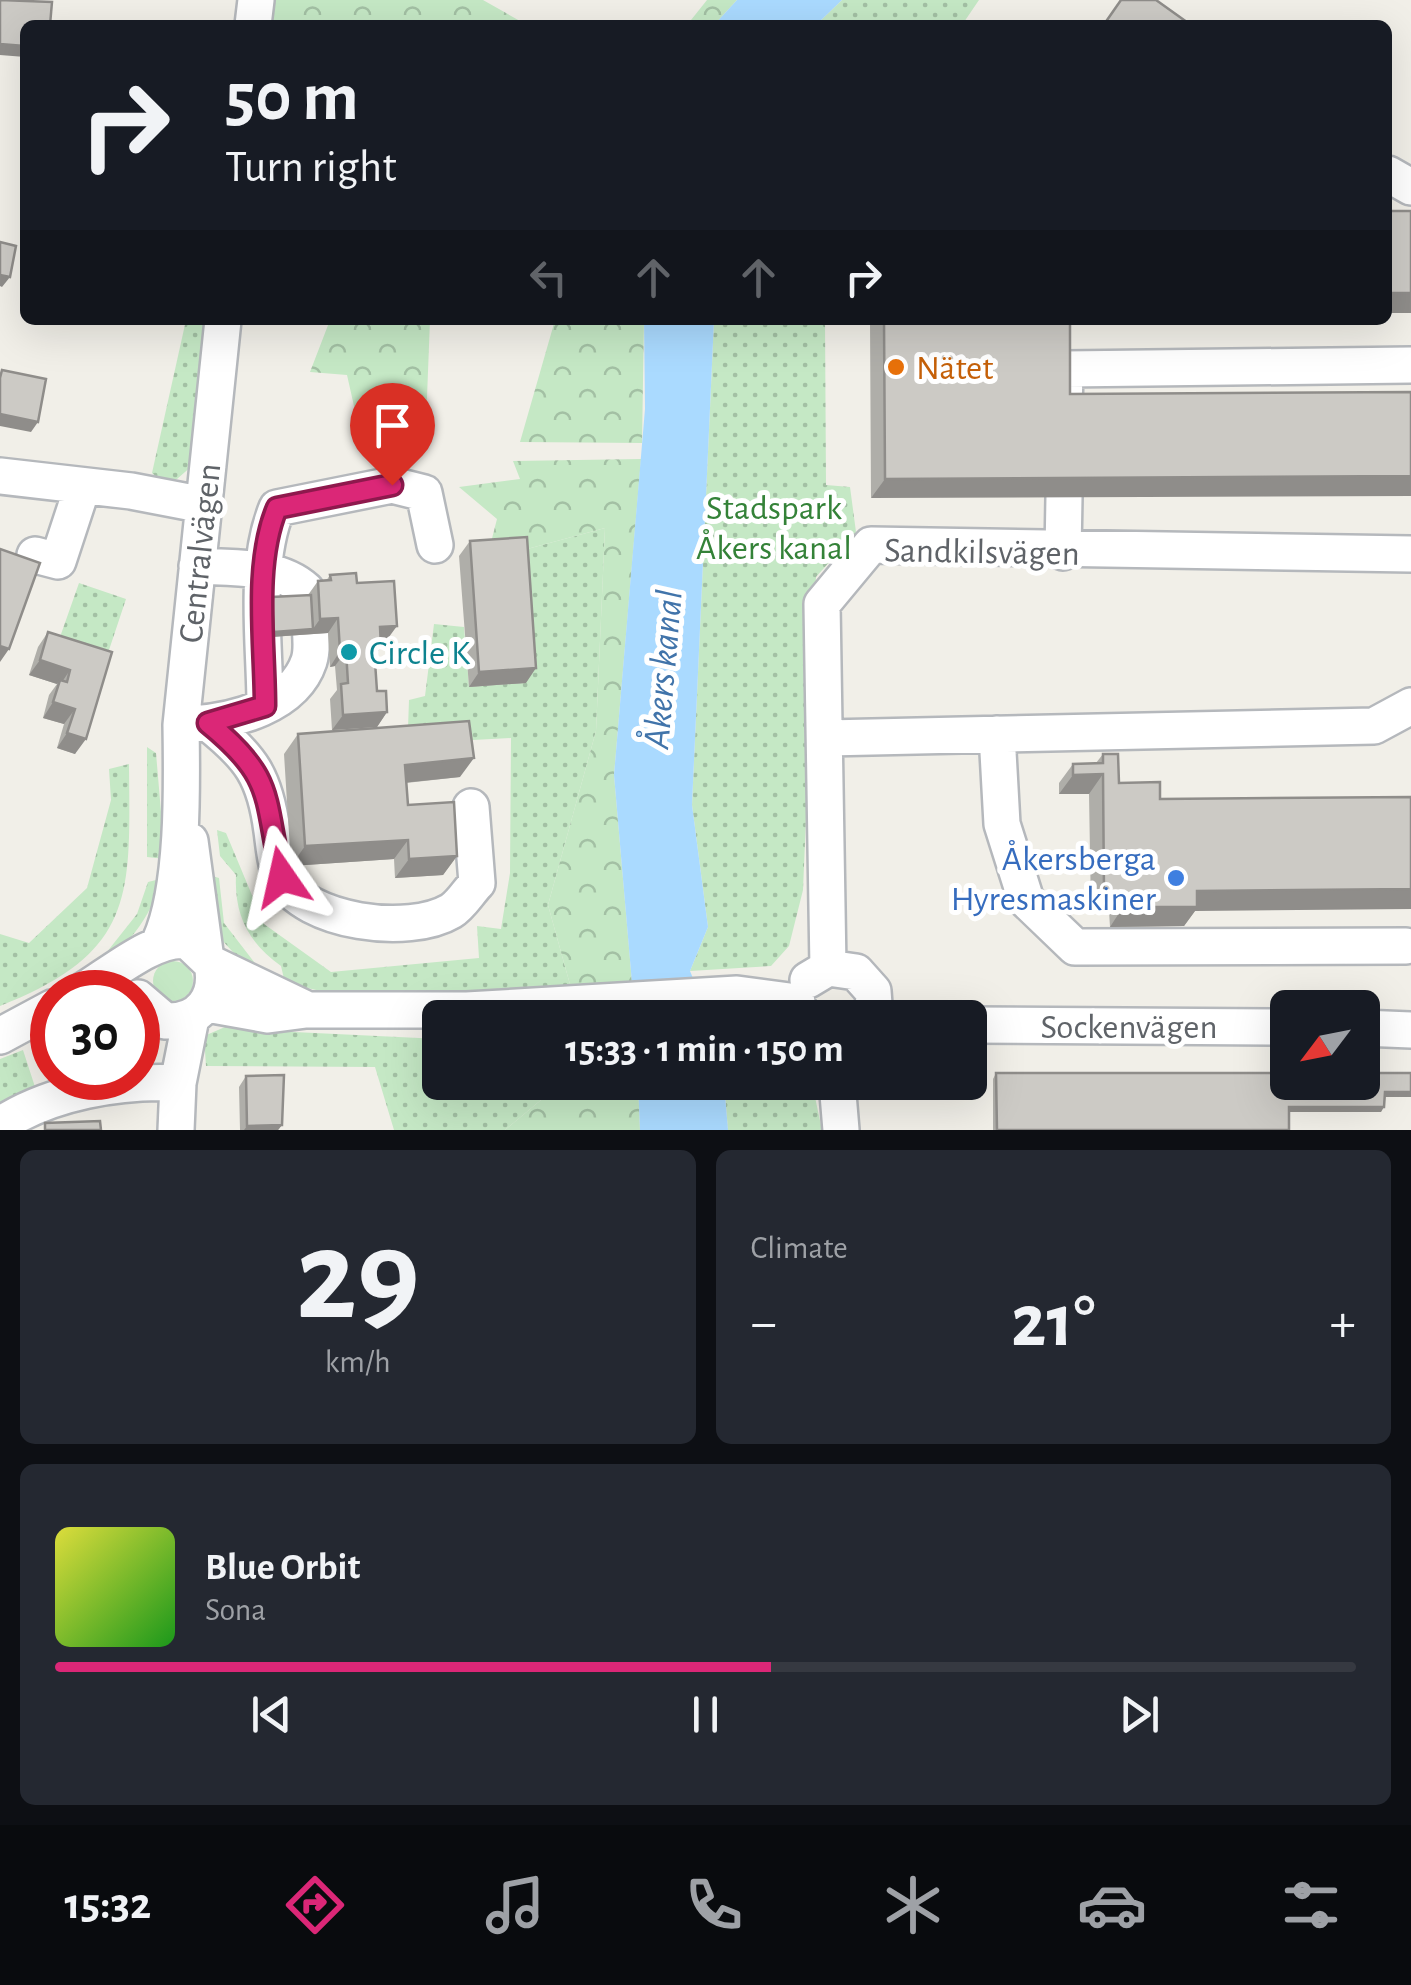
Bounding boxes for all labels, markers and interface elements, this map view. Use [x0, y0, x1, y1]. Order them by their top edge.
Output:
icon: right [60, 60, 190, 190]
text: 50 m [225, 63, 359, 133]
text: Turn right [225, 145, 397, 190]
icon: left [521, 250, 576, 305]
icon: ahead [626, 250, 681, 305]
icon: ahead [731, 250, 786, 305]
icon: right [836, 250, 891, 305]
place label: Nätet [916, 351, 993, 386]
marker: Nätet [885, 356, 907, 378]
pin [350, 383, 435, 486]
icon: arrive [365, 398, 420, 453]
street label: Centralvägen [174, 462, 227, 645]
park label: Stadspark Åkers kanal [696, 491, 852, 566]
street label: Sandkilsvägen [884, 533, 1080, 572]
water label: Åkers kanal [633, 588, 690, 751]
place label: Circle K [369, 636, 471, 671]
marker: Circle K [338, 641, 360, 663]
position arrow [230, 825, 334, 929]
place label: Åkersberga Hyresmaskiner [951, 839, 1157, 917]
marker: Åkersberga Hyresmaskiner [1165, 867, 1187, 889]
speed limit sign: 30 [30, 970, 160, 1100]
north arrow [1270, 990, 1380, 1100]
map controls [1270, 990, 1380, 1100]
street label: Sockenvägen [1040, 1010, 1218, 1045]
text: 15:33 · 1 min · 150 m [565, 1031, 844, 1069]
text: 29 [296, 1213, 420, 1343]
text: Climate [751, 1232, 848, 1264]
text: 21° [1011, 1285, 1095, 1360]
text: − [751, 1296, 777, 1351]
text: + [1330, 1296, 1356, 1351]
text: km/h [325, 1346, 391, 1378]
text: Blue Orbit [205, 1549, 360, 1587]
text: Sona [205, 1594, 266, 1626]
icon: previous [244, 1687, 299, 1742]
icon: pause [678, 1687, 733, 1742]
icon: next [1112, 1687, 1167, 1742]
icon: directions [280, 1870, 350, 1940]
icon: music [480, 1870, 550, 1940]
icon: phone [679, 1870, 749, 1940]
icon: climate [878, 1870, 948, 1940]
icon: car [1077, 1870, 1147, 1940]
icon: filters [1276, 1870, 1346, 1940]
text: 15:32 [65, 1882, 151, 1927]

